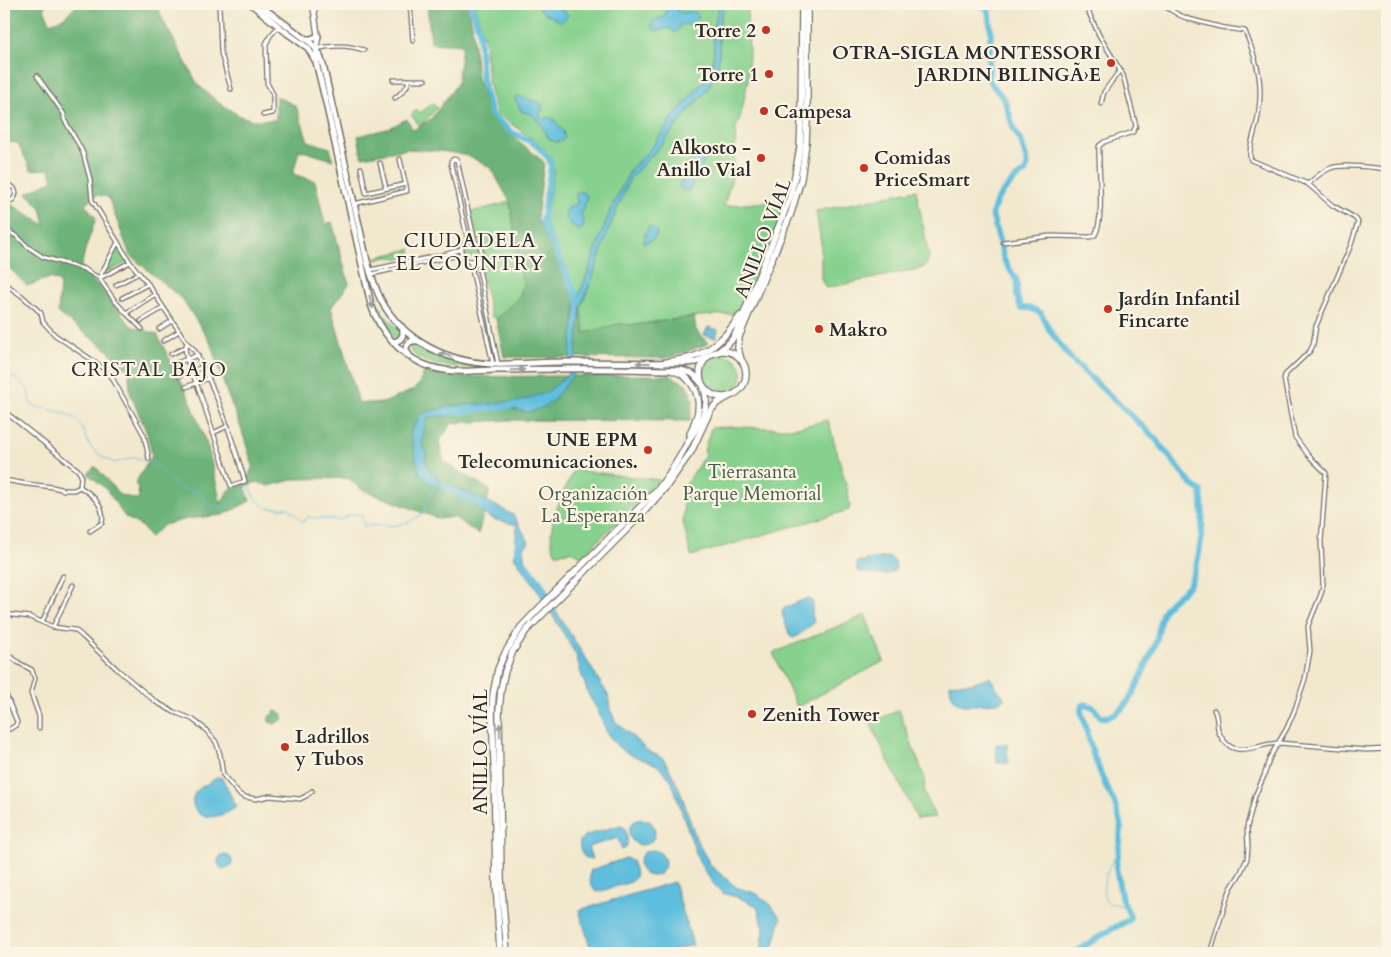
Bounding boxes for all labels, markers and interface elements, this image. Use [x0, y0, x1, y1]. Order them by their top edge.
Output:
place label: Torre 2 [695, 18, 756, 44]
marker: Torre 2 [760, 24, 772, 36]
place label: OTRA-SIGLA MONTESSORI JARDIN BILINGÃ›E [832, 40, 1101, 88]
marker: OTRA-SIGLA MONTESSORI JARDIN BILINGÃ›E [1105, 57, 1117, 69]
place label: Torre 1 [698, 62, 759, 88]
marker: Torre 1 [763, 68, 775, 80]
place label: Campesa [774, 99, 852, 125]
marker: Campesa [758, 105, 770, 117]
place label: Alkosto - Anillo Vial [656, 135, 751, 183]
place label: Comidas PriceSmart [874, 145, 970, 193]
marker: Alkosto - Anillo Vial [755, 152, 767, 164]
marker: Comidas PriceSmart [858, 162, 870, 174]
street label: ANILLO VÍAL [728, 174, 798, 302]
district label: CIUDADELA EL COUNTRY [395, 227, 545, 277]
place label: Jardín Infantil Fincarte [1115, 286, 1240, 334]
one-way arrow [367, 294, 375, 309]
marker: Jardín Infantil Fincarte [1102, 303, 1114, 315]
place label: Makro [829, 317, 887, 343]
marker: Makro [813, 323, 825, 335]
one-way arrow [438, 351, 453, 359]
district label: CRISTAL BAJO [71, 356, 227, 383]
one-way arrow [635, 359, 651, 367]
one-way arrow [511, 365, 527, 373]
place label: UNE EPM Telecomunicaciones. [457, 427, 639, 475]
marker: UNE EPM Telecomunicaciones. [642, 444, 654, 456]
park label: Tierrasanta Parque Memorial [683, 459, 822, 507]
park label: Organización La Esperanza [538, 481, 648, 529]
street label: ANILLO VÍAL [468, 688, 494, 815]
place label: Zenith Tower [762, 702, 880, 728]
marker: Zenith Tower [746, 708, 758, 720]
one-way arrow [496, 721, 504, 737]
place label: Ladrillos y Tubos [294, 724, 369, 772]
marker: Ladrillos y Tubos [279, 741, 291, 753]

